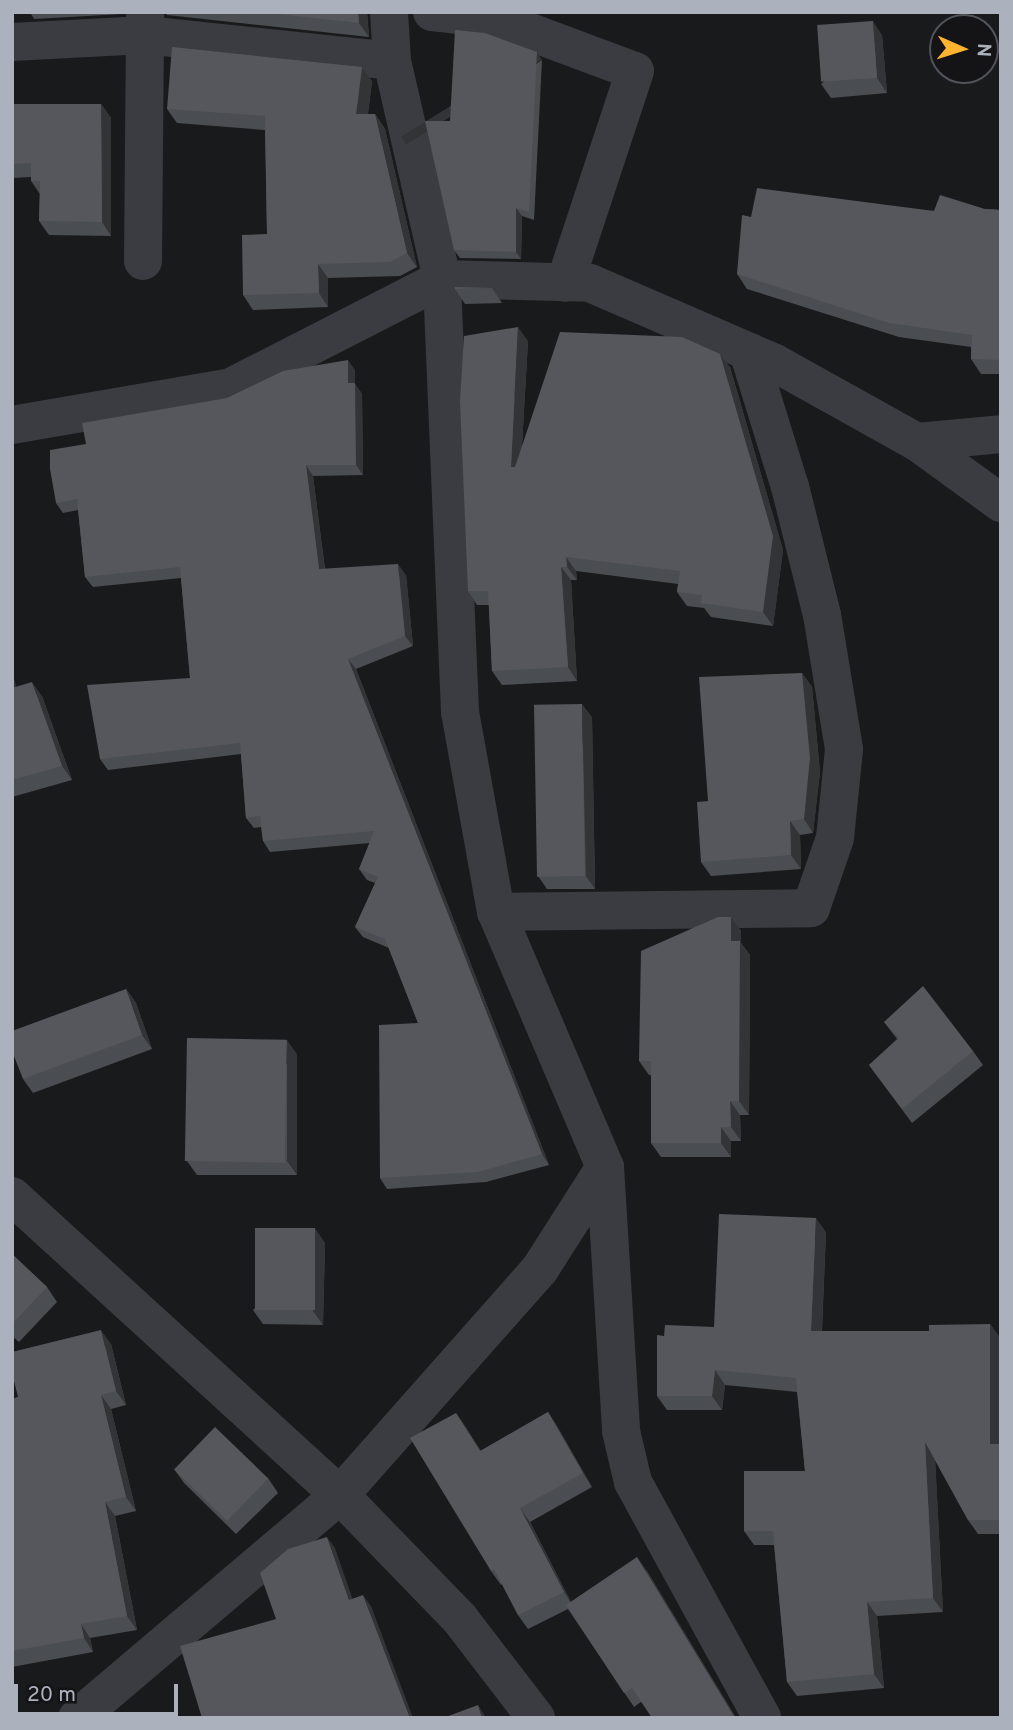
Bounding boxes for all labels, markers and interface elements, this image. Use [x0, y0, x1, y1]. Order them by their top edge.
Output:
north arrow [929, 14, 999, 84]
text: N [971, 43, 995, 57]
scale bar [18, 1670, 182, 1714]
text: 20 m [27, 1682, 76, 1709]

